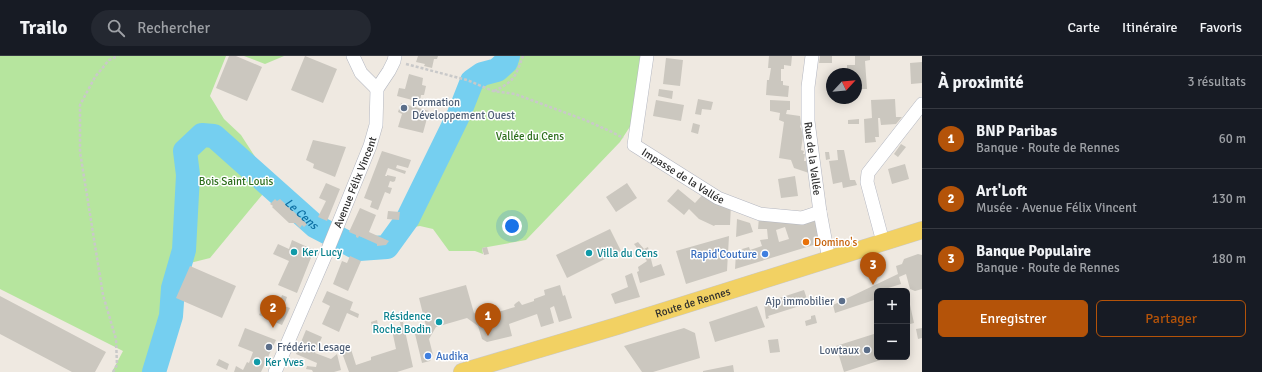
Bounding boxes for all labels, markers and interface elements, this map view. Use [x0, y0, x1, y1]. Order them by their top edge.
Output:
search box [91, 10, 371, 46]
text: Trailo [20, 16, 67, 40]
icon: search [105, 17, 127, 39]
text: Rechercher [137, 19, 210, 37]
text: Carte [1067, 19, 1100, 36]
text: Itinéraire [1122, 19, 1178, 36]
text: Favoris [1200, 19, 1242, 36]
north arrow [826, 68, 862, 104]
text: À proximité [938, 72, 1024, 93]
text: 3 résultats [1187, 74, 1246, 90]
place label: Formation Développement Ouest [412, 96, 515, 122]
marker: Formation Développement Ouest [399, 103, 409, 113]
street label: Rue de la Vallée [802, 121, 824, 196]
text: BNP Paribas [976, 122, 1057, 140]
park label: Vallée du Cens [496, 130, 564, 143]
text: 1 [947, 131, 955, 147]
text: 60 m [1219, 131, 1246, 147]
street label: Avenue Félix Vincent [331, 135, 379, 230]
text: Banque · Route de Rennes [976, 140, 1120, 156]
street label: Impasse de la Vallée [640, 145, 726, 206]
park label: Bois Saint Louis [199, 175, 273, 188]
text: Art'Loft [976, 182, 1027, 200]
text: 2 [947, 191, 955, 207]
text: 130 m [1212, 191, 1246, 207]
water label: Le Cens [282, 195, 323, 234]
text: Musée · Avenue Félix Vincent [976, 200, 1137, 216]
your location [502, 216, 522, 236]
place label: Domino's [814, 236, 858, 249]
marker: Domino's [801, 237, 811, 247]
text: Banque Populaire [976, 242, 1091, 260]
place label: Ker Lucy [302, 246, 343, 259]
marker: Ker Lucy [289, 247, 299, 257]
place label: Villa du Cens [597, 247, 658, 260]
marker: Villa du Cens [584, 248, 594, 258]
place label: Rapid'Couture [690, 248, 757, 261]
marker: Rapid'Couture [760, 249, 770, 259]
text: 3 [947, 251, 955, 267]
text: 180 m [1212, 251, 1246, 267]
pin: 3 [860, 252, 886, 285]
text: Banque · Route de Rennes [976, 260, 1120, 276]
street label: Route de Rennes [653, 284, 732, 320]
map controls [874, 288, 910, 360]
button: + [874, 288, 910, 324]
pin: 2 [260, 295, 286, 328]
place label: Ajp immobilier [765, 295, 834, 308]
marker: Ajp immobilier [837, 296, 847, 306]
button: Enregistrer [938, 300, 1088, 337]
button: Partager [1096, 300, 1246, 337]
pin: 1 [475, 303, 501, 336]
place label: Résidence Roche Bodin [373, 310, 431, 336]
marker: Résidence Roche Bodin [434, 317, 444, 327]
button: − [874, 324, 910, 360]
place label: Frédéric Lesage [277, 341, 351, 354]
marker: Frédéric Lesage [264, 342, 274, 352]
place label: Lowtaux [819, 344, 859, 357]
marker: Lowtaux [862, 345, 872, 355]
place label: Audika [436, 350, 469, 363]
marker: Audika [423, 351, 433, 361]
place label: Ker Yves [265, 356, 304, 369]
marker: Ker Yves [252, 357, 262, 367]

